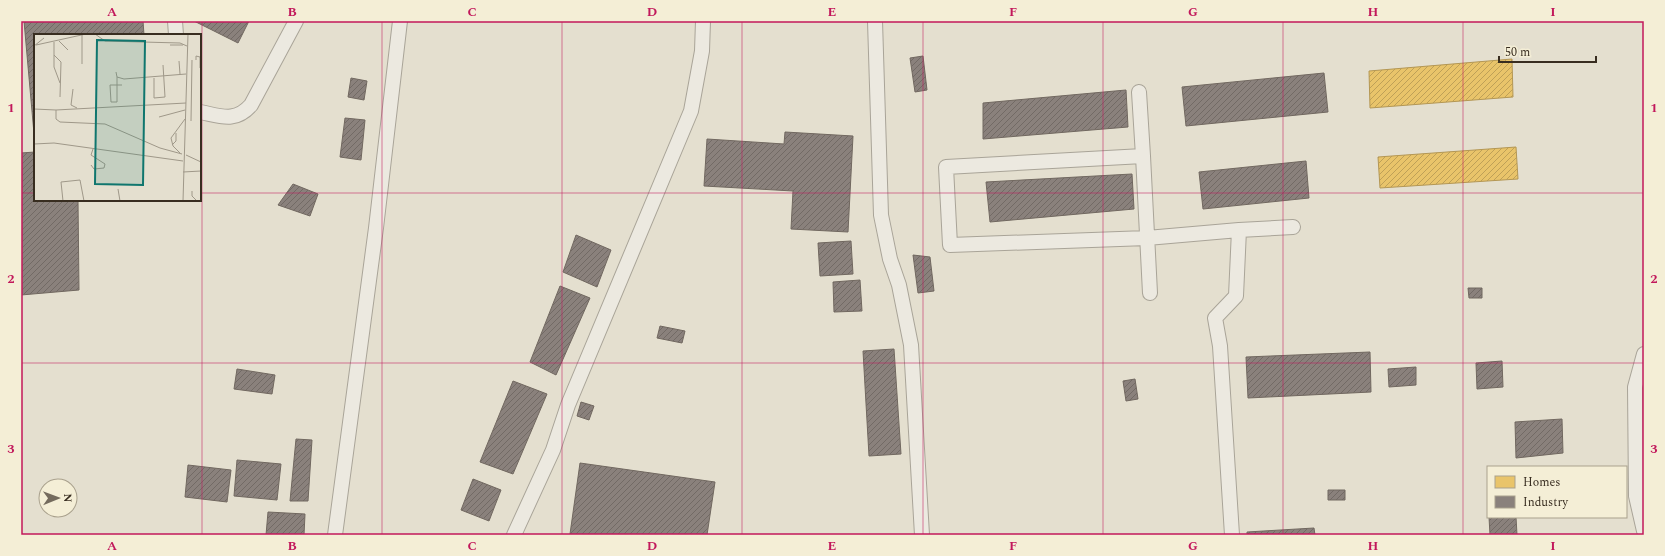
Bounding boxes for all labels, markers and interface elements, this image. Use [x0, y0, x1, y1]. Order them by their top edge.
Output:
text: A [107, 2, 117, 22]
text: B [287, 2, 297, 22]
text: C [467, 2, 477, 22]
text: D [647, 2, 657, 22]
text: E [828, 2, 837, 22]
text: F [1009, 2, 1017, 22]
text: G [1188, 2, 1198, 22]
text: H [1368, 2, 1379, 22]
text: I [1550, 2, 1556, 22]
inset map [34, 34, 201, 201]
scale bar [1499, 38, 1596, 64]
text: 50 m [1505, 43, 1530, 62]
text: 1 [7, 98, 15, 118]
text: 1 [1650, 98, 1658, 118]
text: 2 [7, 269, 15, 289]
text: 2 [1650, 269, 1658, 289]
text: 3 [7, 439, 15, 459]
text: 3 [1650, 439, 1658, 459]
legend [1487, 466, 1627, 518]
text: Homes [1523, 473, 1561, 492]
north arrow [38, 478, 78, 518]
text: N [59, 493, 76, 502]
text: Industry [1523, 493, 1569, 512]
text: A [107, 536, 117, 556]
text: B [287, 536, 297, 556]
text: C [467, 536, 477, 556]
text: D [647, 536, 657, 556]
text: E [828, 536, 837, 556]
text: F [1009, 536, 1017, 556]
text: G [1188, 536, 1198, 556]
text: H [1368, 536, 1379, 556]
text: I [1550, 536, 1556, 556]

